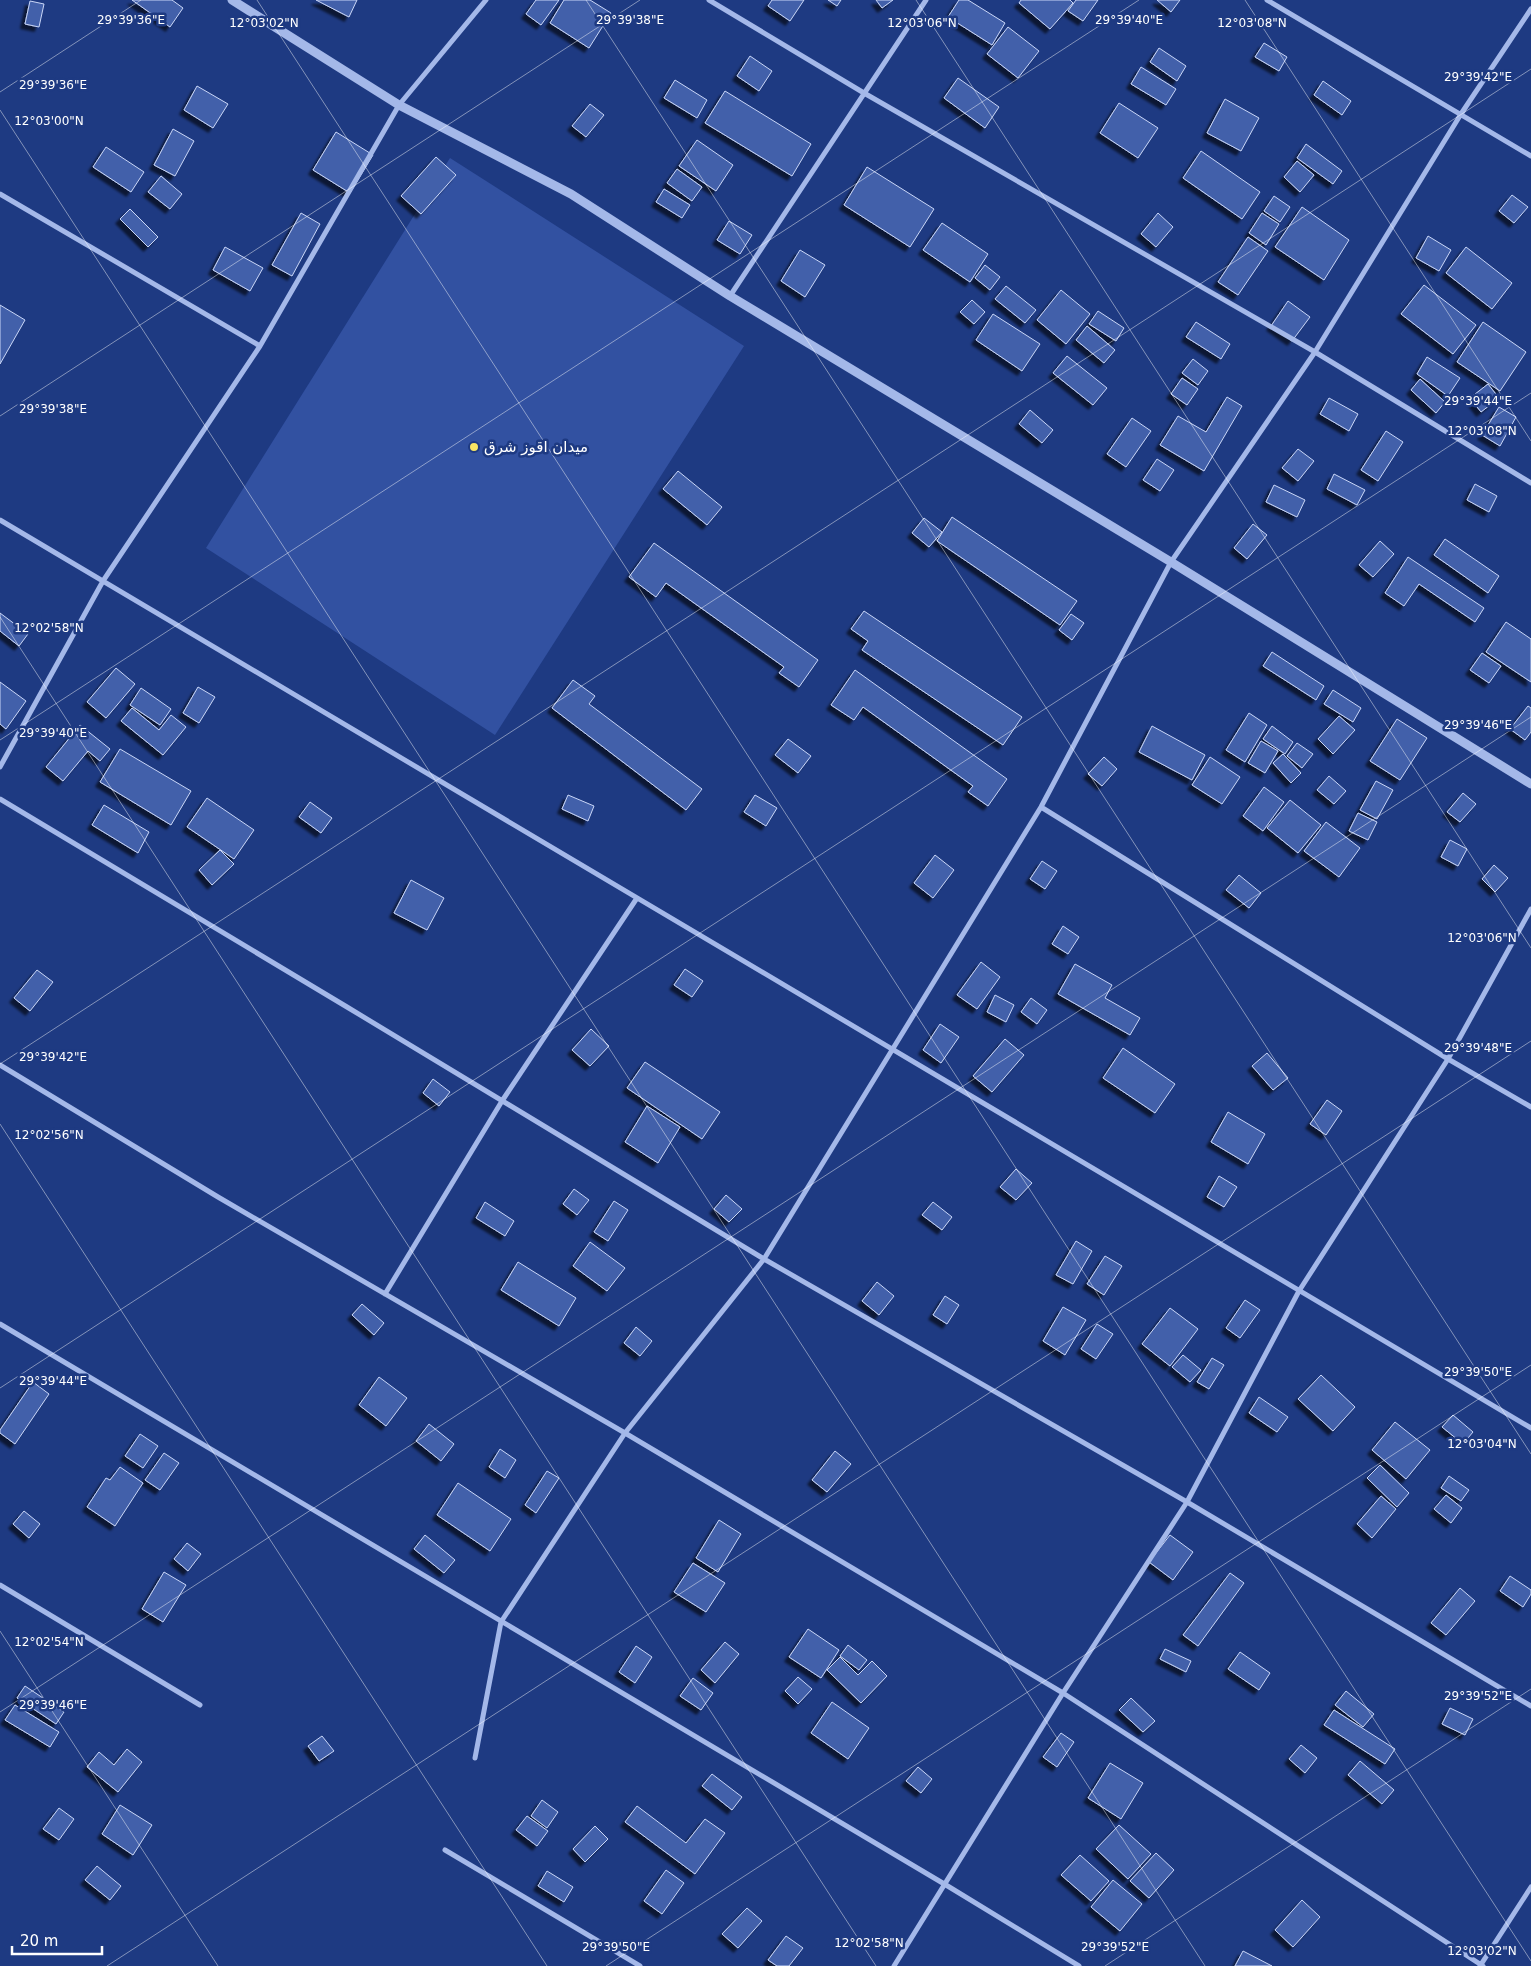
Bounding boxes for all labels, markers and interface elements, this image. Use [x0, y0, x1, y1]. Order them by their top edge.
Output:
text: 29°39'36"E [97, 13, 165, 27]
text: 29°39'38"E [596, 13, 664, 27]
text: 29°39'40"E [1095, 13, 1163, 27]
text: 12°03'02"N [229, 16, 299, 30]
text: 12°03'06"N [887, 16, 957, 30]
text: 12°03'08"N [1217, 16, 1287, 30]
text: 29°39'42"E [1444, 70, 1512, 84]
text: 29°39'36"E [19, 78, 87, 92]
text: 12°03'00"N [14, 114, 84, 128]
text: 29°39'44"E [1444, 394, 1512, 408]
text: 29°39'38"E [19, 402, 87, 416]
text: 12°03'08"N [1447, 424, 1517, 438]
place label: ميدان اقوز شرق [484, 438, 588, 456]
marker: ميدان اقوز شرق [468, 441, 480, 453]
text: 12°02'58"N [14, 621, 84, 635]
text: 29°39'46"E [1444, 718, 1512, 732]
text: 29°39'40"E [19, 726, 87, 740]
text: 12°03'06"N [1447, 931, 1517, 945]
text: 29°39'48"E [1444, 1041, 1512, 1055]
text: 29°39'42"E [19, 1050, 87, 1064]
text: 12°02'56"N [14, 1128, 84, 1142]
text: 29°39'50"E [1444, 1365, 1512, 1379]
text: 29°39'44"E [19, 1374, 87, 1388]
text: 12°03'04"N [1447, 1437, 1517, 1451]
text: 12°02'54"N [14, 1635, 84, 1649]
text: 29°39'52"E [1444, 1689, 1512, 1703]
text: 29°39'46"E [19, 1698, 87, 1712]
scale bar [12, 1924, 102, 1956]
text: 20 m [20, 1932, 58, 1950]
text: 12°02'58"N [834, 1936, 904, 1950]
text: 29°39'50"E [582, 1940, 650, 1954]
text: 29°39'52"E [1081, 1940, 1149, 1954]
text: 12°03'02"N [1447, 1944, 1517, 1958]

